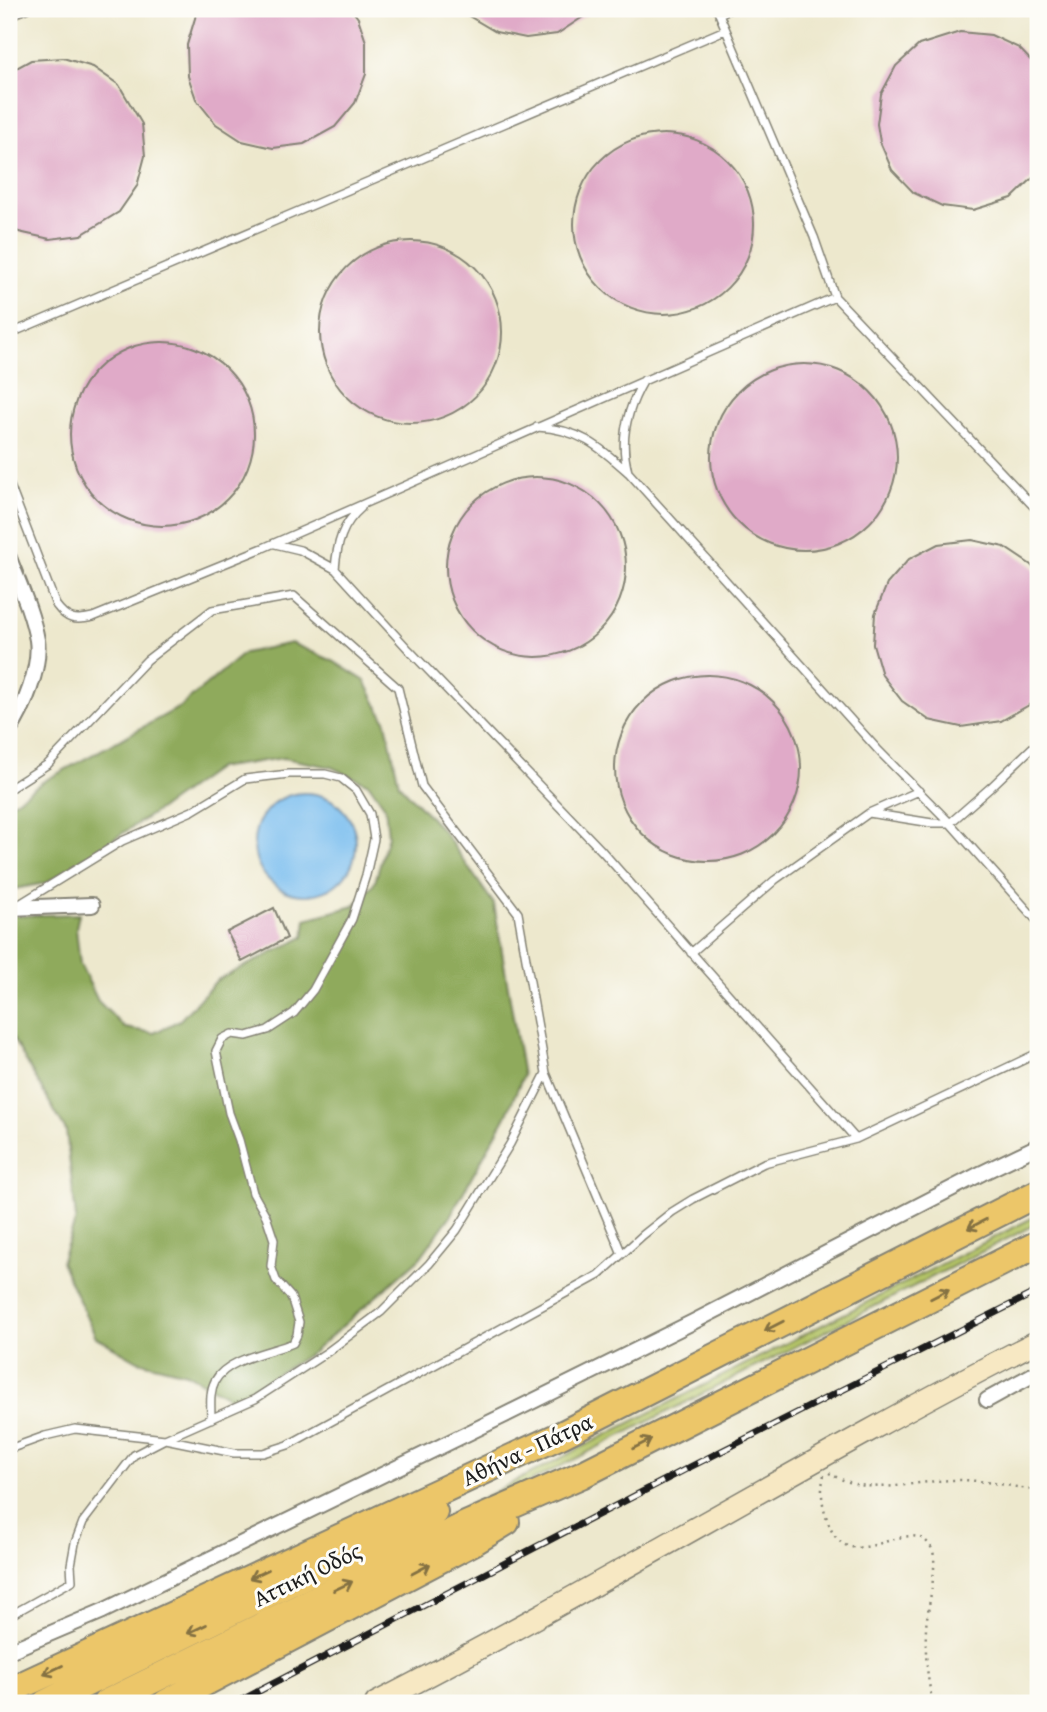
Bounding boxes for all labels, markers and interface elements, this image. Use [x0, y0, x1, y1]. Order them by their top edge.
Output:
one-way arrow [967, 1217, 988, 1231]
one-way arrow [929, 1287, 950, 1300]
one-way arrow [765, 1320, 785, 1334]
street label: Αθήνα - Πάτρα [456, 1404, 598, 1494]
one-way arrow [631, 1437, 652, 1451]
street label: Αττική Οδός [247, 1534, 367, 1614]
one-way arrow [411, 1562, 431, 1576]
one-way arrow [249, 1568, 270, 1581]
one-way arrow [332, 1578, 353, 1592]
one-way arrow [187, 1622, 208, 1636]
one-way arrow [43, 1664, 64, 1678]

